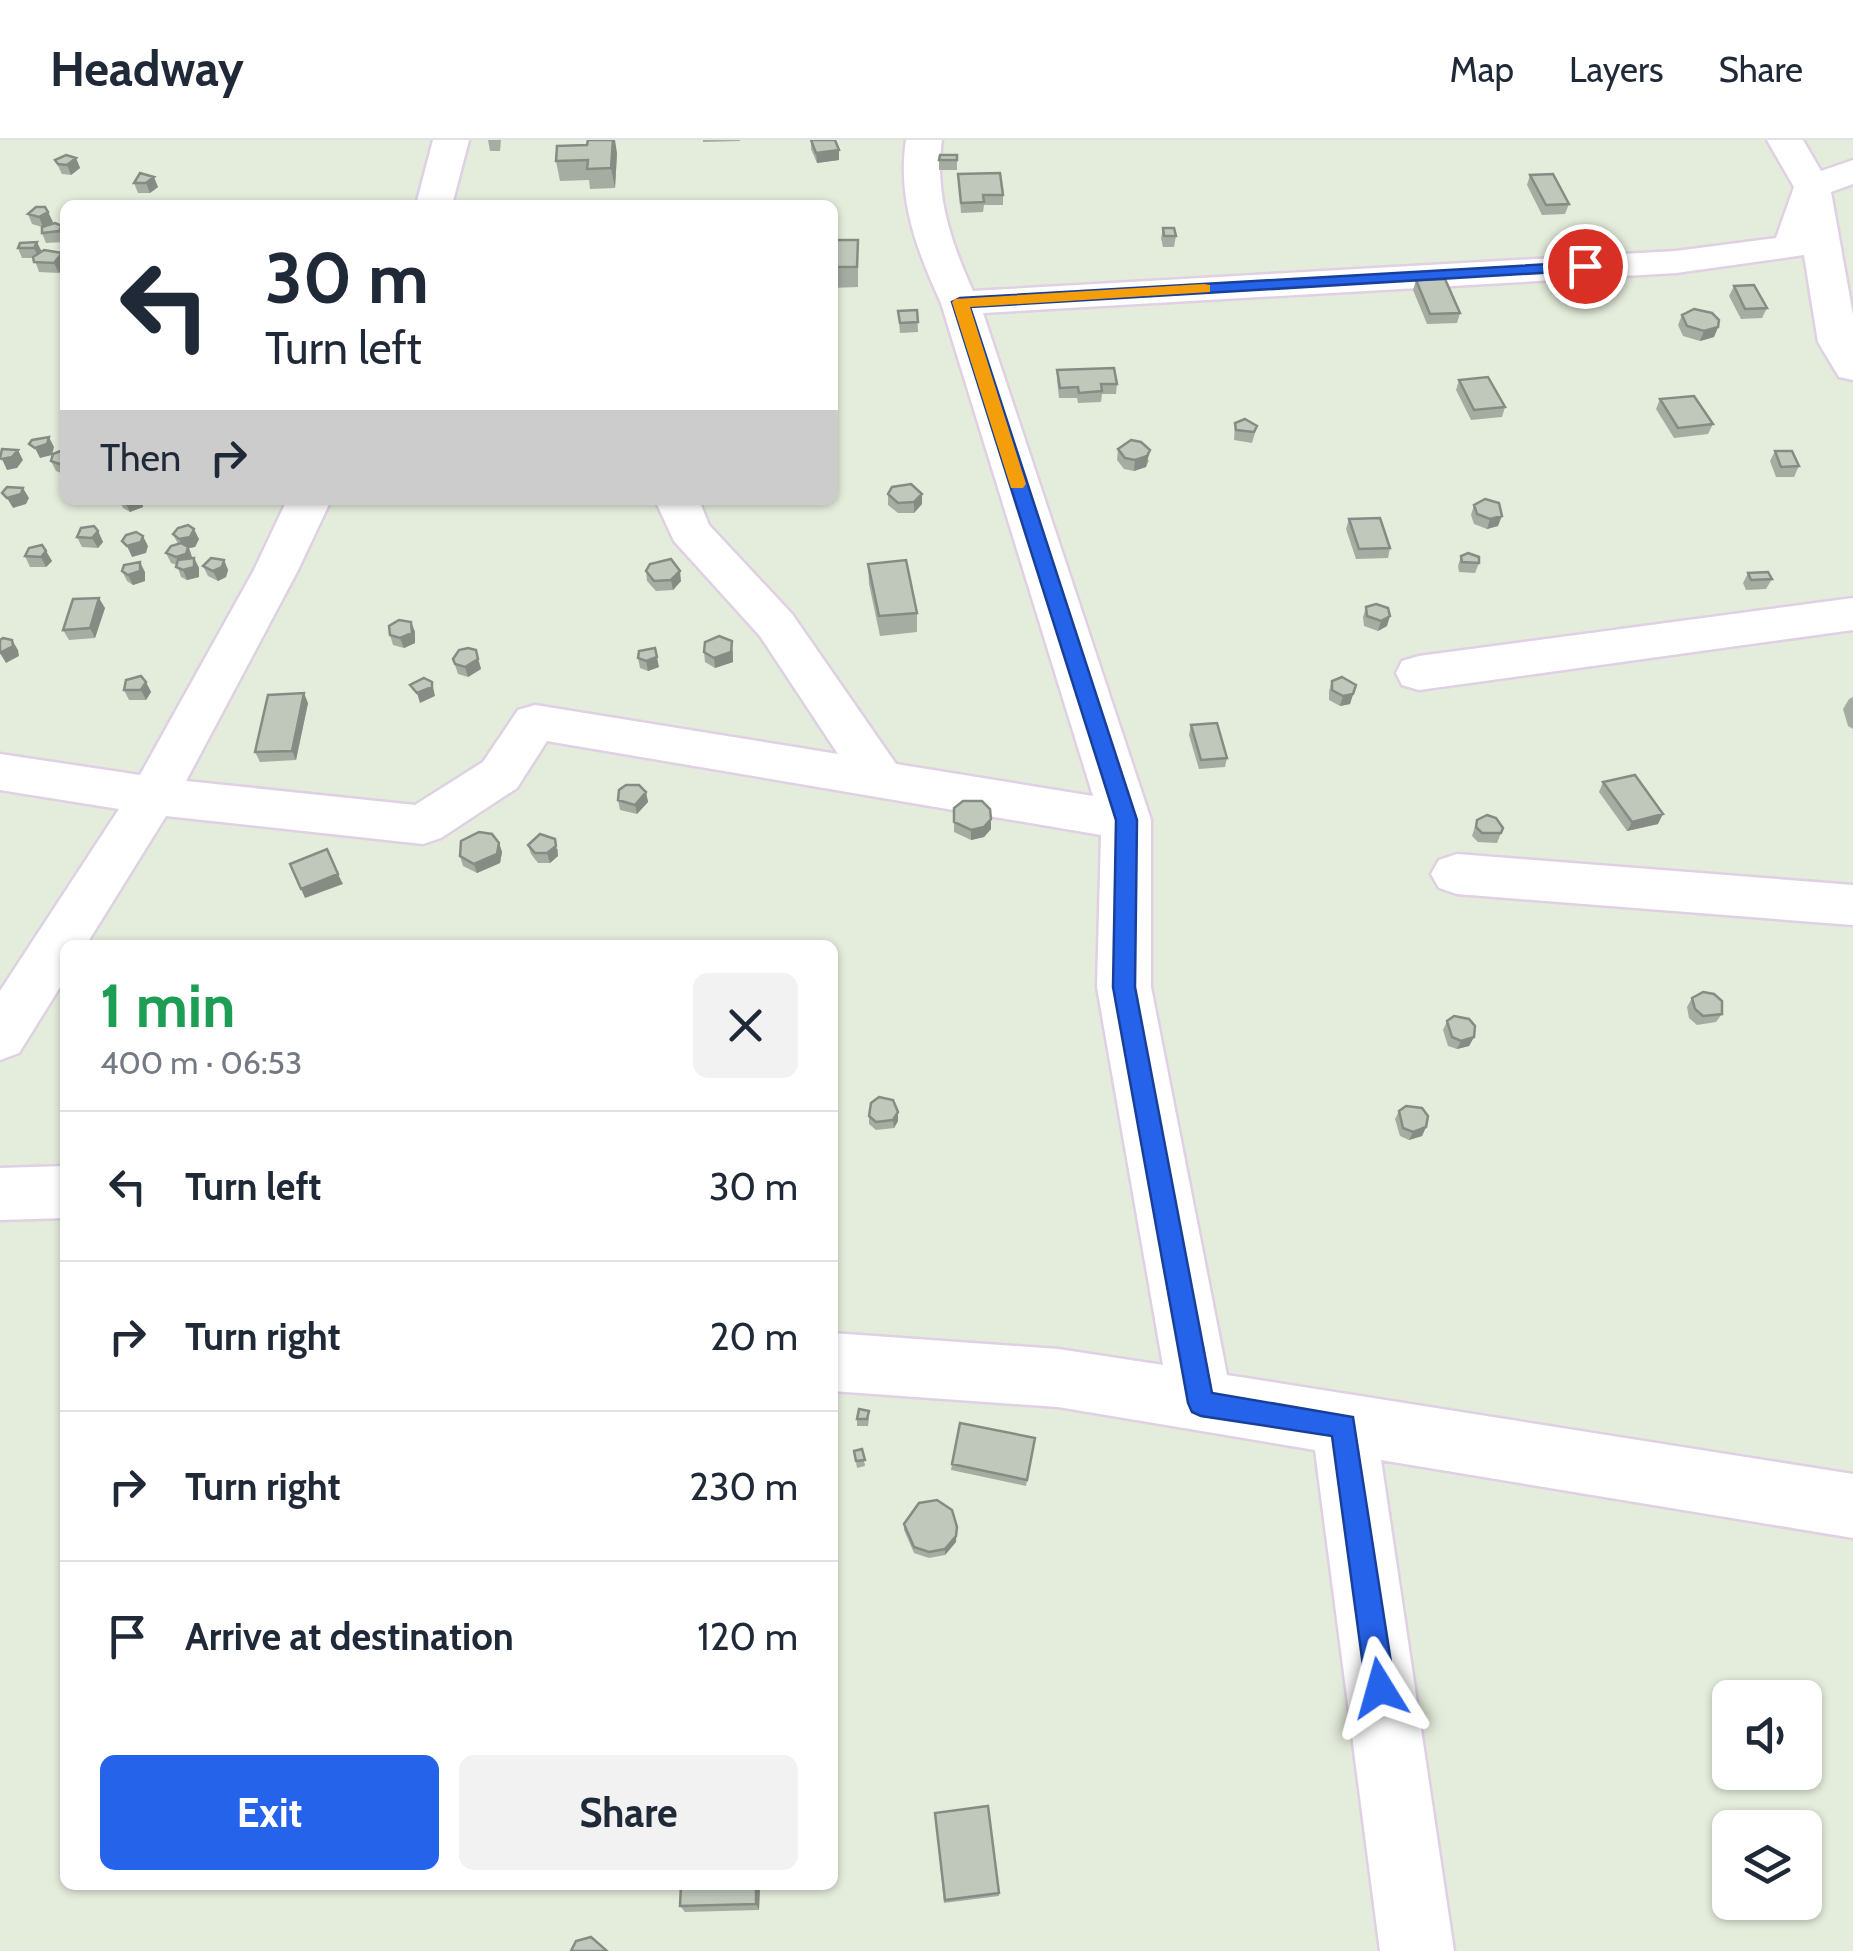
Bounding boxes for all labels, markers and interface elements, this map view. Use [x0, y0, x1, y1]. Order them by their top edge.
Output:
text: Headway [50, 40, 244, 98]
text: Map [1450, 48, 1514, 91]
text: Layers [1569, 48, 1663, 91]
text: Share [1718, 48, 1803, 91]
pin [1543, 224, 1628, 309]
text: 30 m [265, 235, 429, 321]
icon: arrive [1558, 239, 1613, 294]
icon: left [100, 240, 230, 370]
text: Turn left [265, 321, 422, 375]
icon: right [201, 430, 256, 485]
text: Then [100, 434, 181, 481]
text: 1 min [100, 969, 235, 1042]
button: close [693, 973, 798, 1078]
text: 400 m · 06:53 [100, 1043, 302, 1082]
icon: left [100, 1159, 155, 1214]
text: Turn left [185, 1163, 321, 1210]
text: 30 m [709, 1163, 798, 1210]
icon: right [100, 1309, 155, 1364]
text: Turn right [185, 1313, 341, 1360]
text: 20 m [710, 1313, 798, 1360]
icon: right [100, 1459, 155, 1514]
text: Turn right [185, 1463, 341, 1510]
text: 230 m [689, 1463, 798, 1510]
icon: arrive [100, 1609, 155, 1664]
text: Arrive at destination [185, 1613, 514, 1660]
text: 120 m [697, 1613, 798, 1660]
position arrow [1328, 1636, 1432, 1740]
map controls [1712, 1680, 1822, 1920]
button: sound [1712, 1680, 1822, 1790]
button: Exit [100, 1755, 439, 1870]
button: Share [459, 1755, 798, 1870]
button: layers [1712, 1810, 1822, 1920]

